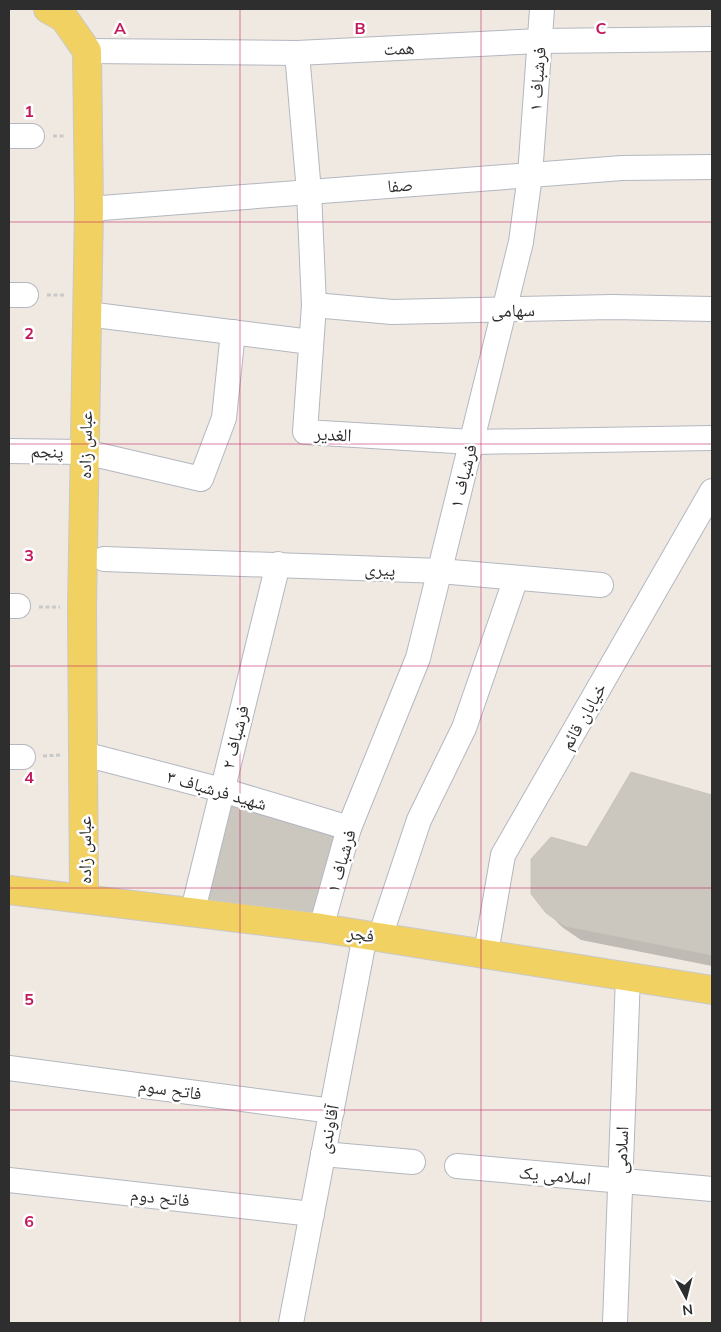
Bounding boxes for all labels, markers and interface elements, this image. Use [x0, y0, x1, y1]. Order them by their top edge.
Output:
text: A [114, 18, 126, 38]
text: B [354, 18, 366, 38]
text: C [596, 18, 607, 38]
street label: همت [383, 36, 415, 60]
street label: فرشباف ۱ [523, 46, 551, 112]
text: 1 [24, 101, 34, 121]
street label: صفا [386, 173, 414, 197]
street label: سهامی [491, 298, 535, 322]
text: 2 [24, 323, 34, 343]
street label: عباس زاده [73, 411, 97, 479]
street label: الغدیر [313, 421, 352, 446]
street label: پنجم [30, 439, 64, 464]
street label: فرشباف ۱ [444, 442, 482, 510]
text: 3 [24, 545, 34, 565]
street label: پیری [364, 557, 396, 581]
street label: خیابان قائم [555, 678, 612, 754]
street label: فرشباف ۲ [216, 703, 254, 771]
street label: شهید فرشباف ۳ [164, 765, 270, 815]
text: 4 [24, 767, 34, 787]
street label: عباس زاده [73, 816, 96, 884]
street label: فرشباف ۱ [321, 827, 361, 895]
street label: فجر [345, 920, 376, 947]
text: 5 [24, 989, 34, 1009]
street label: فاتح سوم [137, 1073, 203, 1106]
street label: آقاوندی [312, 1102, 344, 1155]
street label: اسلامی [609, 1126, 633, 1174]
street label: اسلامی یک [518, 1160, 592, 1190]
street label: فاتح دوم [129, 1182, 191, 1213]
text: 6 [24, 1211, 34, 1231]
north arrow [661, 1272, 711, 1322]
text: N [681, 1300, 694, 1319]

